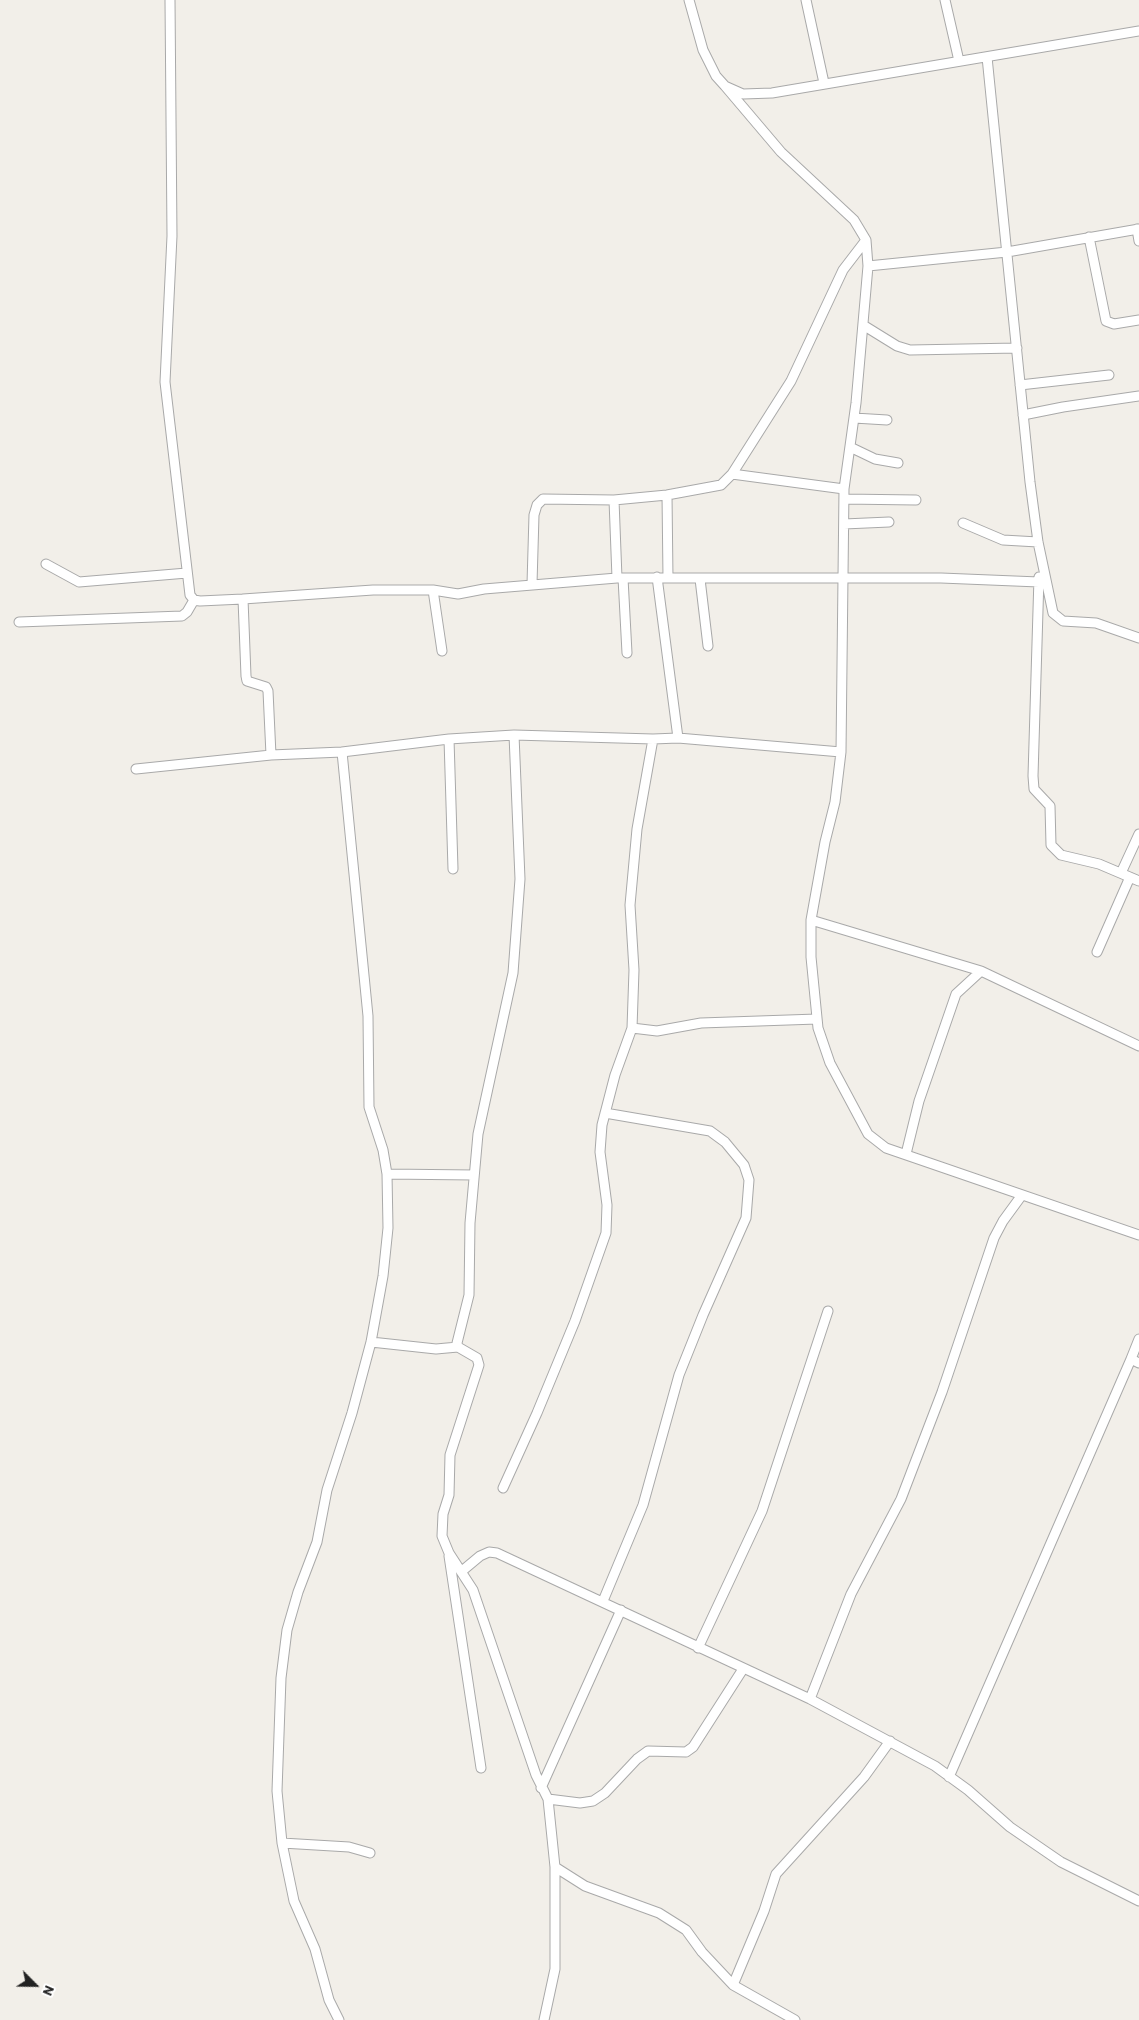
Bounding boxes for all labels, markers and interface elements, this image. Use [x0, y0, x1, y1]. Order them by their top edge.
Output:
north arrow [10, 1960, 60, 2010]
text: N [40, 1983, 59, 1999]

